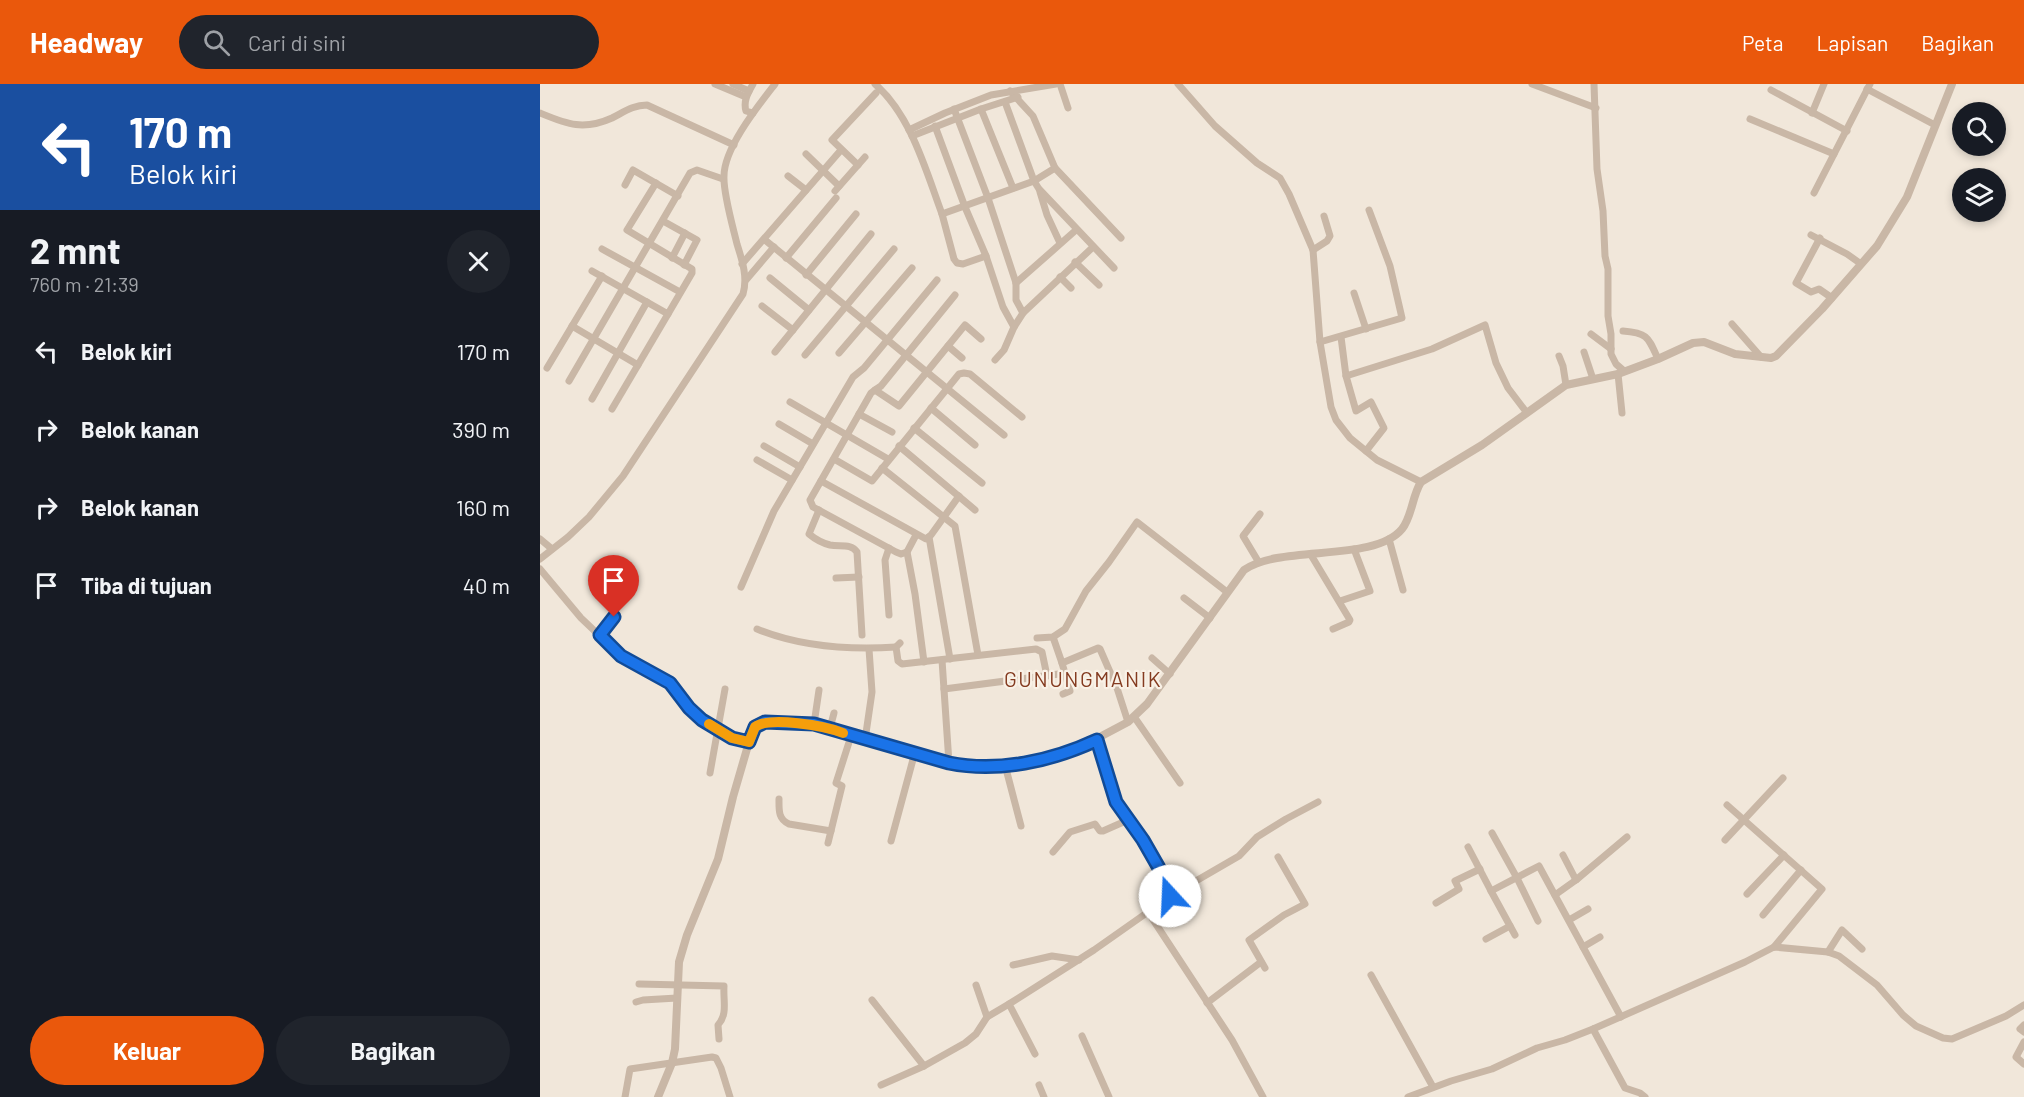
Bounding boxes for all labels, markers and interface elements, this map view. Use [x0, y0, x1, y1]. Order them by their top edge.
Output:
search box [179, 15, 599, 69]
text: Headway [30, 25, 143, 59]
icon: search [200, 26, 233, 59]
text: Cari di sini [248, 29, 346, 55]
text: Peta [1742, 30, 1783, 55]
text: Lapisan [1816, 30, 1888, 55]
text: Bagikan [1921, 30, 1994, 55]
map controls [1952, 102, 2006, 222]
button: search [1952, 102, 2006, 156]
text: 170 m [129, 106, 232, 156]
icon: left [30, 108, 108, 186]
text: Belok kiri [129, 157, 237, 189]
button: layers [1952, 168, 2006, 222]
text: 2 mnt [30, 228, 121, 271]
button: close [447, 230, 510, 293]
text: 760 m · 21:39 [30, 272, 139, 296]
icon: left [30, 335, 63, 368]
text: Belok kiri [81, 338, 172, 364]
text: 170 m [457, 338, 510, 364]
icon: right [30, 413, 63, 446]
text: Belok kanan [81, 416, 199, 442]
text: 390 m [452, 416, 510, 442]
icon: right [30, 491, 63, 524]
text: Belok kanan [81, 494, 199, 520]
text: 160 m [456, 494, 510, 520]
pin [588, 555, 639, 617]
icon: arrive [597, 564, 630, 597]
icon: arrive [30, 569, 63, 602]
text: Tiba di tujuan [81, 572, 212, 598]
text: 40 m [463, 572, 510, 598]
district label: GUNUNGMANIK [1004, 666, 1162, 691]
position arrow [1138, 864, 1202, 928]
button: Keluar [30, 1016, 264, 1085]
button: Bagikan [276, 1016, 510, 1085]

